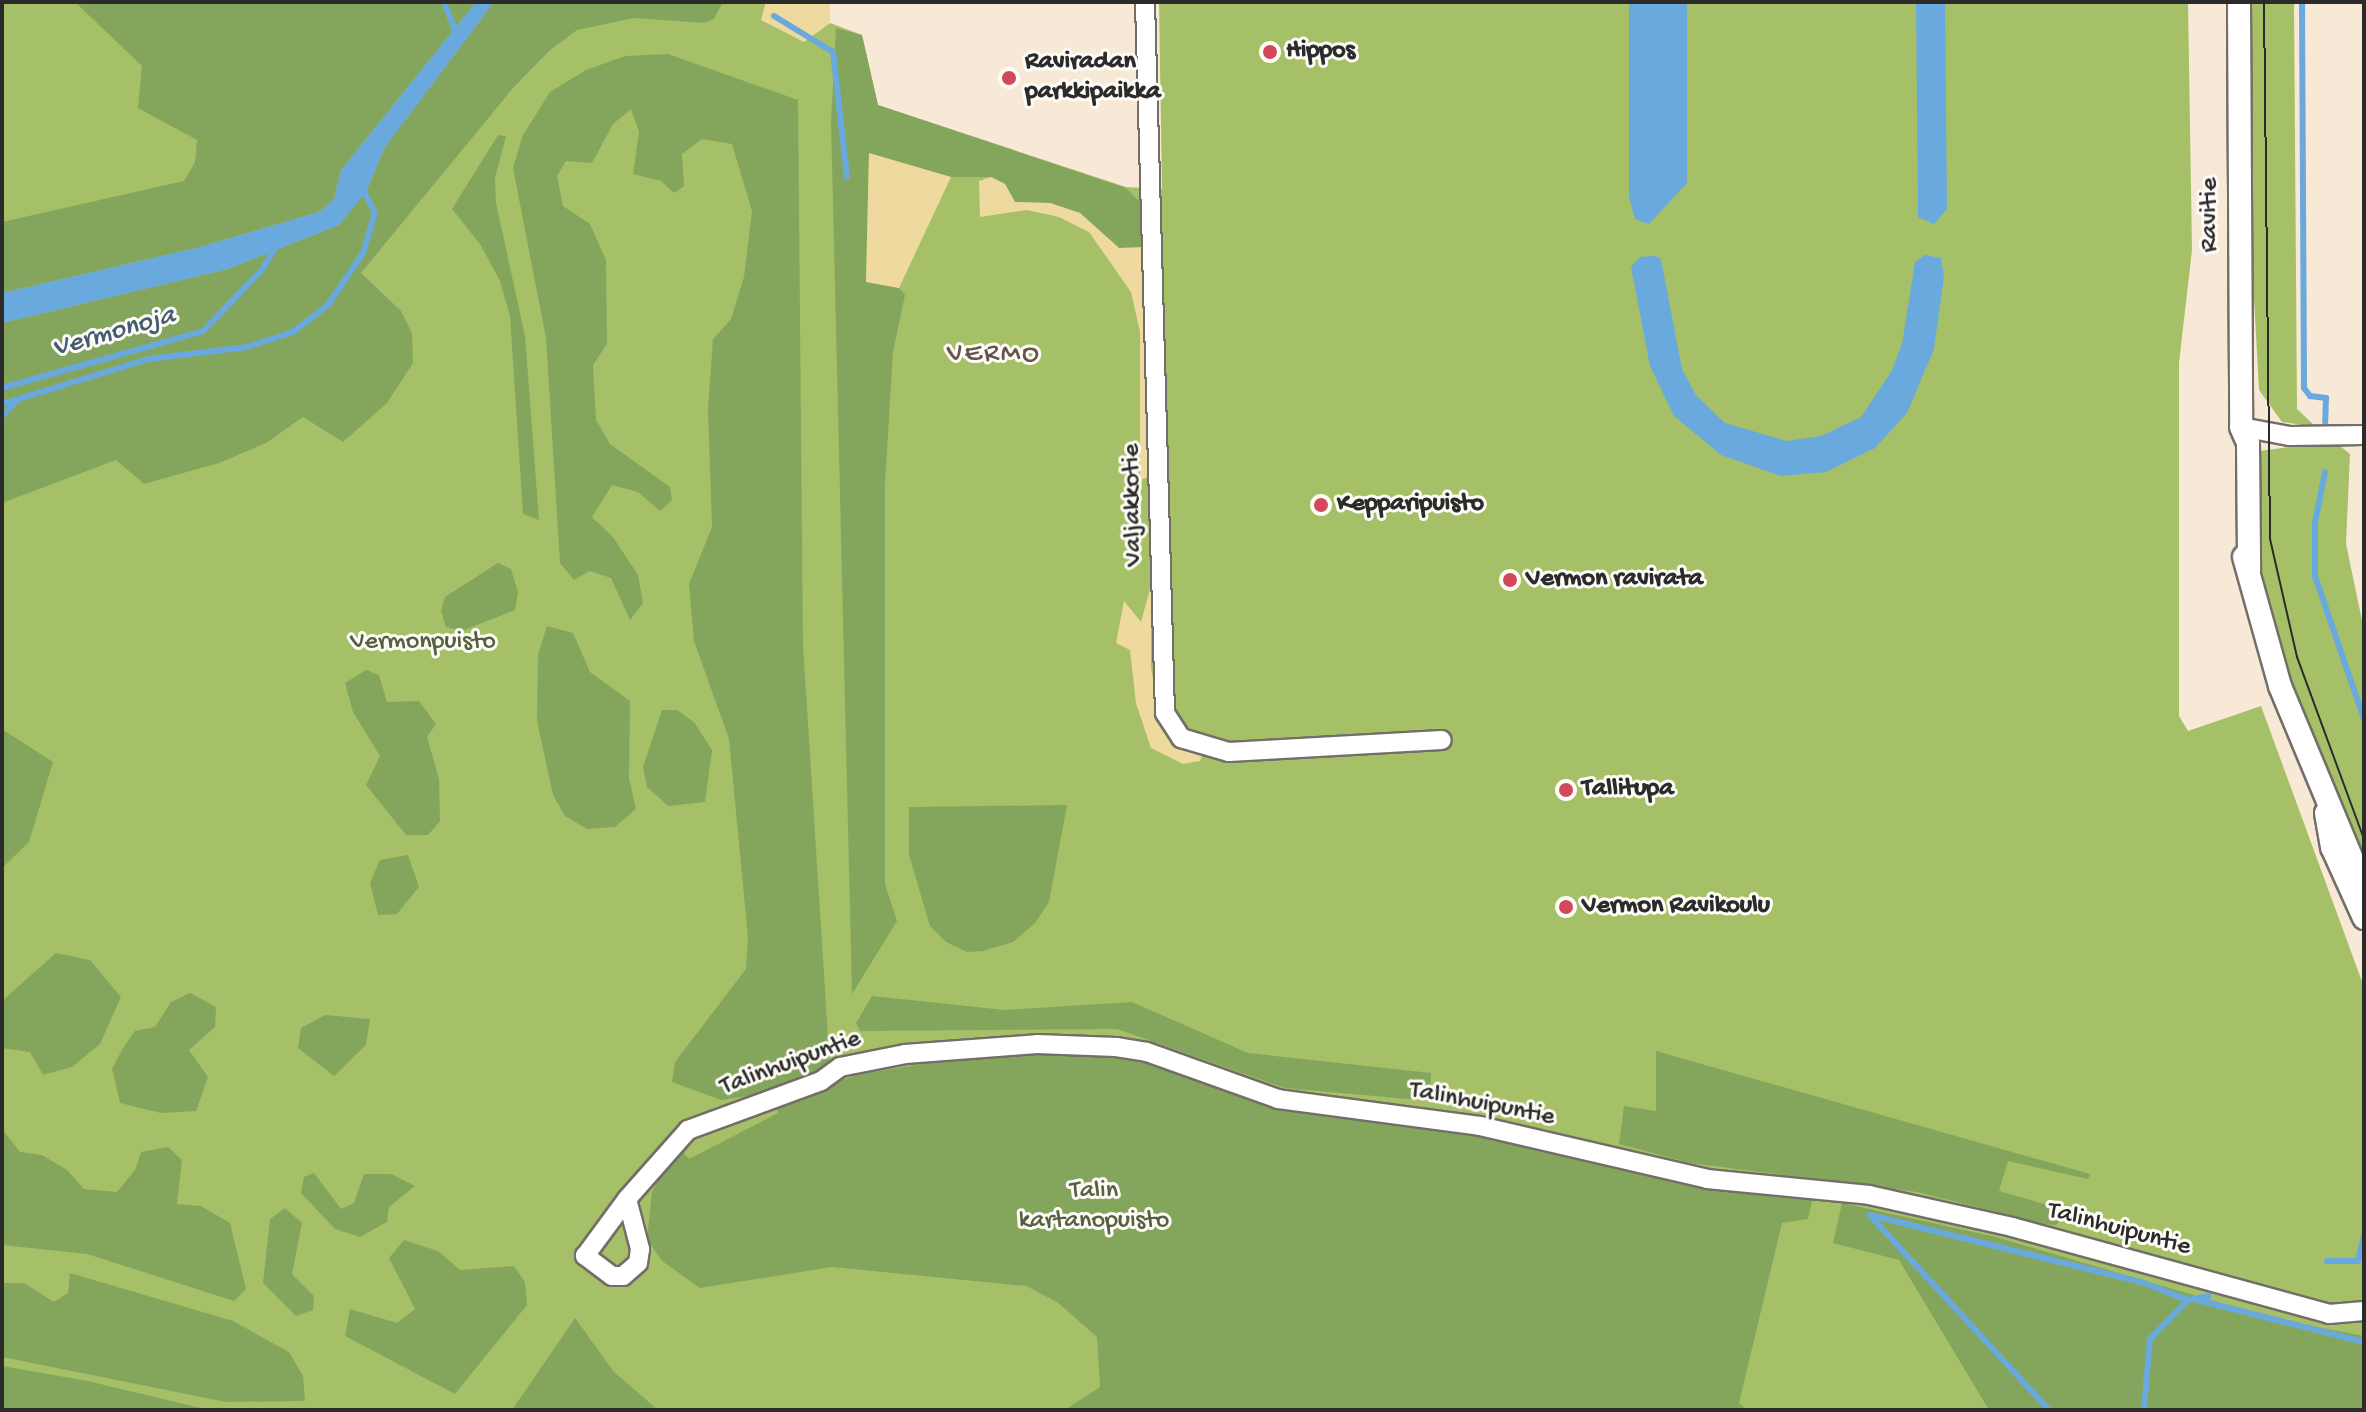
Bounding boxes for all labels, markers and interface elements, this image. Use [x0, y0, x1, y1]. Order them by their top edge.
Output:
place label: Hippos [1286, 36, 1355, 68]
marker: Hippos [1261, 43, 1279, 61]
place label: Raviradan parkkipaikka [1025, 47, 1161, 108]
marker: Raviradan parkkipaikka [1000, 69, 1018, 87]
street label: Ravitie [2195, 178, 2227, 252]
water label: Vermonoja [49, 300, 179, 366]
district label: VERMO [947, 338, 1041, 372]
street label: Valjakkotie [1117, 443, 1151, 567]
place label: Kepparipuisto [1337, 489, 1484, 521]
marker: Kepparipuisto [1312, 496, 1330, 514]
place label: Vermon ravirata [1526, 564, 1703, 596]
marker: Vermon ravirata [1501, 571, 1519, 589]
park label: Vermonpuisto [350, 627, 496, 659]
place label: Tallitupa [1582, 774, 1674, 806]
marker: Tallitupa [1557, 781, 1575, 799]
place label: Vermon Ravikoulu [1582, 891, 1770, 923]
marker: Vermon Ravikoulu [1557, 898, 1575, 916]
street label: Talinhuipuntie [717, 1024, 865, 1104]
street label: Talinhuipuntie [1407, 1076, 1557, 1134]
park label: Talin kartanopuisto [1019, 1176, 1169, 1238]
street label: Talinhuipuntie [2044, 1196, 2194, 1264]

